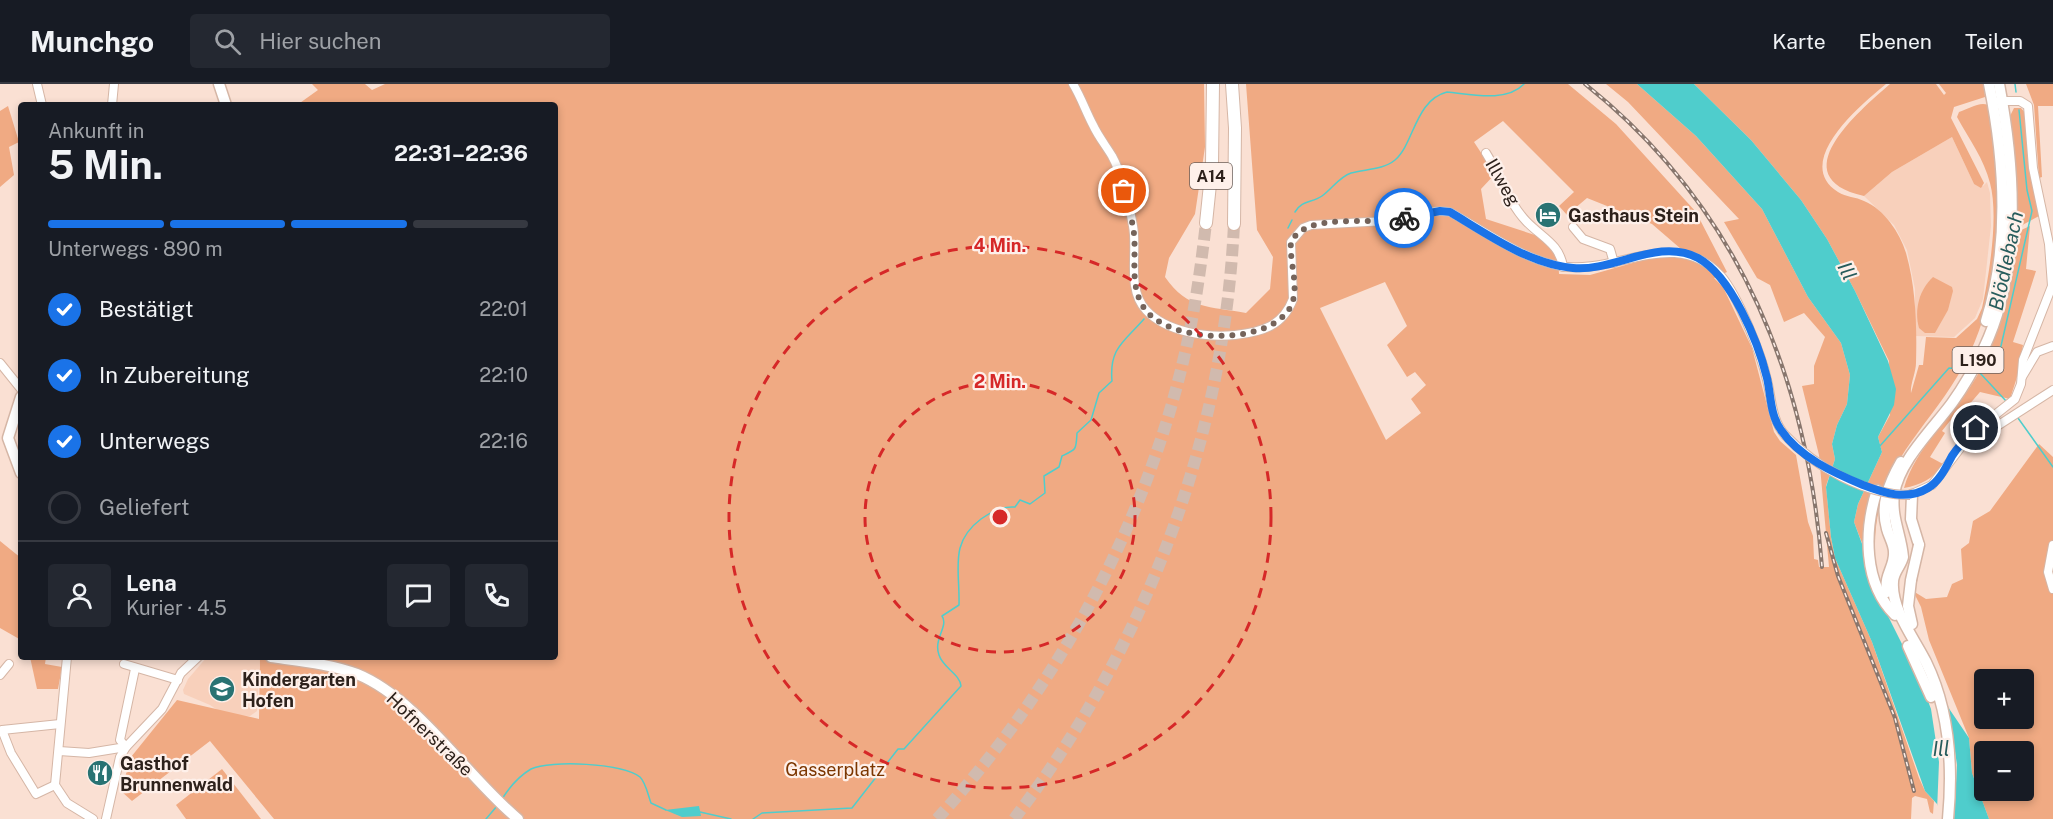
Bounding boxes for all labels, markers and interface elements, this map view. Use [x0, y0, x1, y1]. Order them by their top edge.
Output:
search box [190, 14, 610, 68]
text: Munchgo [30, 25, 154, 58]
icon: search [211, 25, 244, 58]
text: Hier suchen [259, 28, 381, 54]
text: Karte [1772, 29, 1826, 54]
text: Ebenen [1859, 29, 1932, 54]
text: Teilen [1965, 29, 2023, 54]
text: Ankunft in [48, 119, 144, 143]
text: 22:31–22:36 [394, 140, 528, 166]
text: 5 Min. [48, 142, 163, 188]
street label: Illweg [1481, 155, 1525, 209]
road number: A14 [1190, 163, 1232, 189]
pin [1098, 165, 1149, 216]
icon: bag [1107, 174, 1140, 207]
courier [1374, 188, 1434, 248]
hotel icon: Gasthaus Stein [1533, 200, 1563, 230]
icon: bike [1388, 202, 1421, 235]
place label: Gasthaus Stein [1568, 205, 1699, 226]
water label: Blödlebach [1984, 209, 2028, 313]
text: 4 Min. [974, 235, 1026, 256]
text: Unterwegs · 890 m [48, 237, 223, 261]
water label: Ill [1832, 258, 1862, 284]
icon: check [48, 293, 81, 326]
text: Bestätigt [99, 296, 194, 322]
text: 22:01 [479, 297, 528, 321]
road number: L190 [1952, 347, 2004, 373]
icon: check [48, 359, 81, 392]
text: In Zubereitung [99, 362, 250, 388]
text: 22:10 [479, 363, 528, 387]
text: 2 Min. [974, 371, 1026, 392]
pin [1950, 402, 2001, 453]
icon: home [1959, 411, 1992, 444]
icon: check [48, 425, 81, 458]
text: Unterwegs [99, 428, 210, 454]
text: 22:16 [479, 429, 528, 453]
text: Geliefert [99, 494, 189, 520]
centre of rings [990, 507, 1010, 527]
button: person [48, 564, 111, 627]
button: chat [387, 564, 450, 627]
button: phone [465, 564, 528, 627]
text: Lena [126, 570, 177, 596]
text: Kurier · 4.5 [126, 596, 227, 620]
place label: Kindergarten Hofen [242, 669, 356, 711]
map controls [1974, 669, 2034, 801]
button: + [1974, 669, 2034, 729]
school or university icon: Kindergarten Hofen [207, 674, 237, 704]
street label: Hofnerstraße [383, 688, 477, 780]
water label: Ill [1932, 737, 1950, 761]
button: − [1974, 741, 2034, 801]
place label: Gasthof Brunnenwald [120, 753, 233, 795]
restaurant icon: Gasthof Brunnenwald [85, 758, 115, 788]
park label: Gasserplatz [785, 759, 885, 780]

